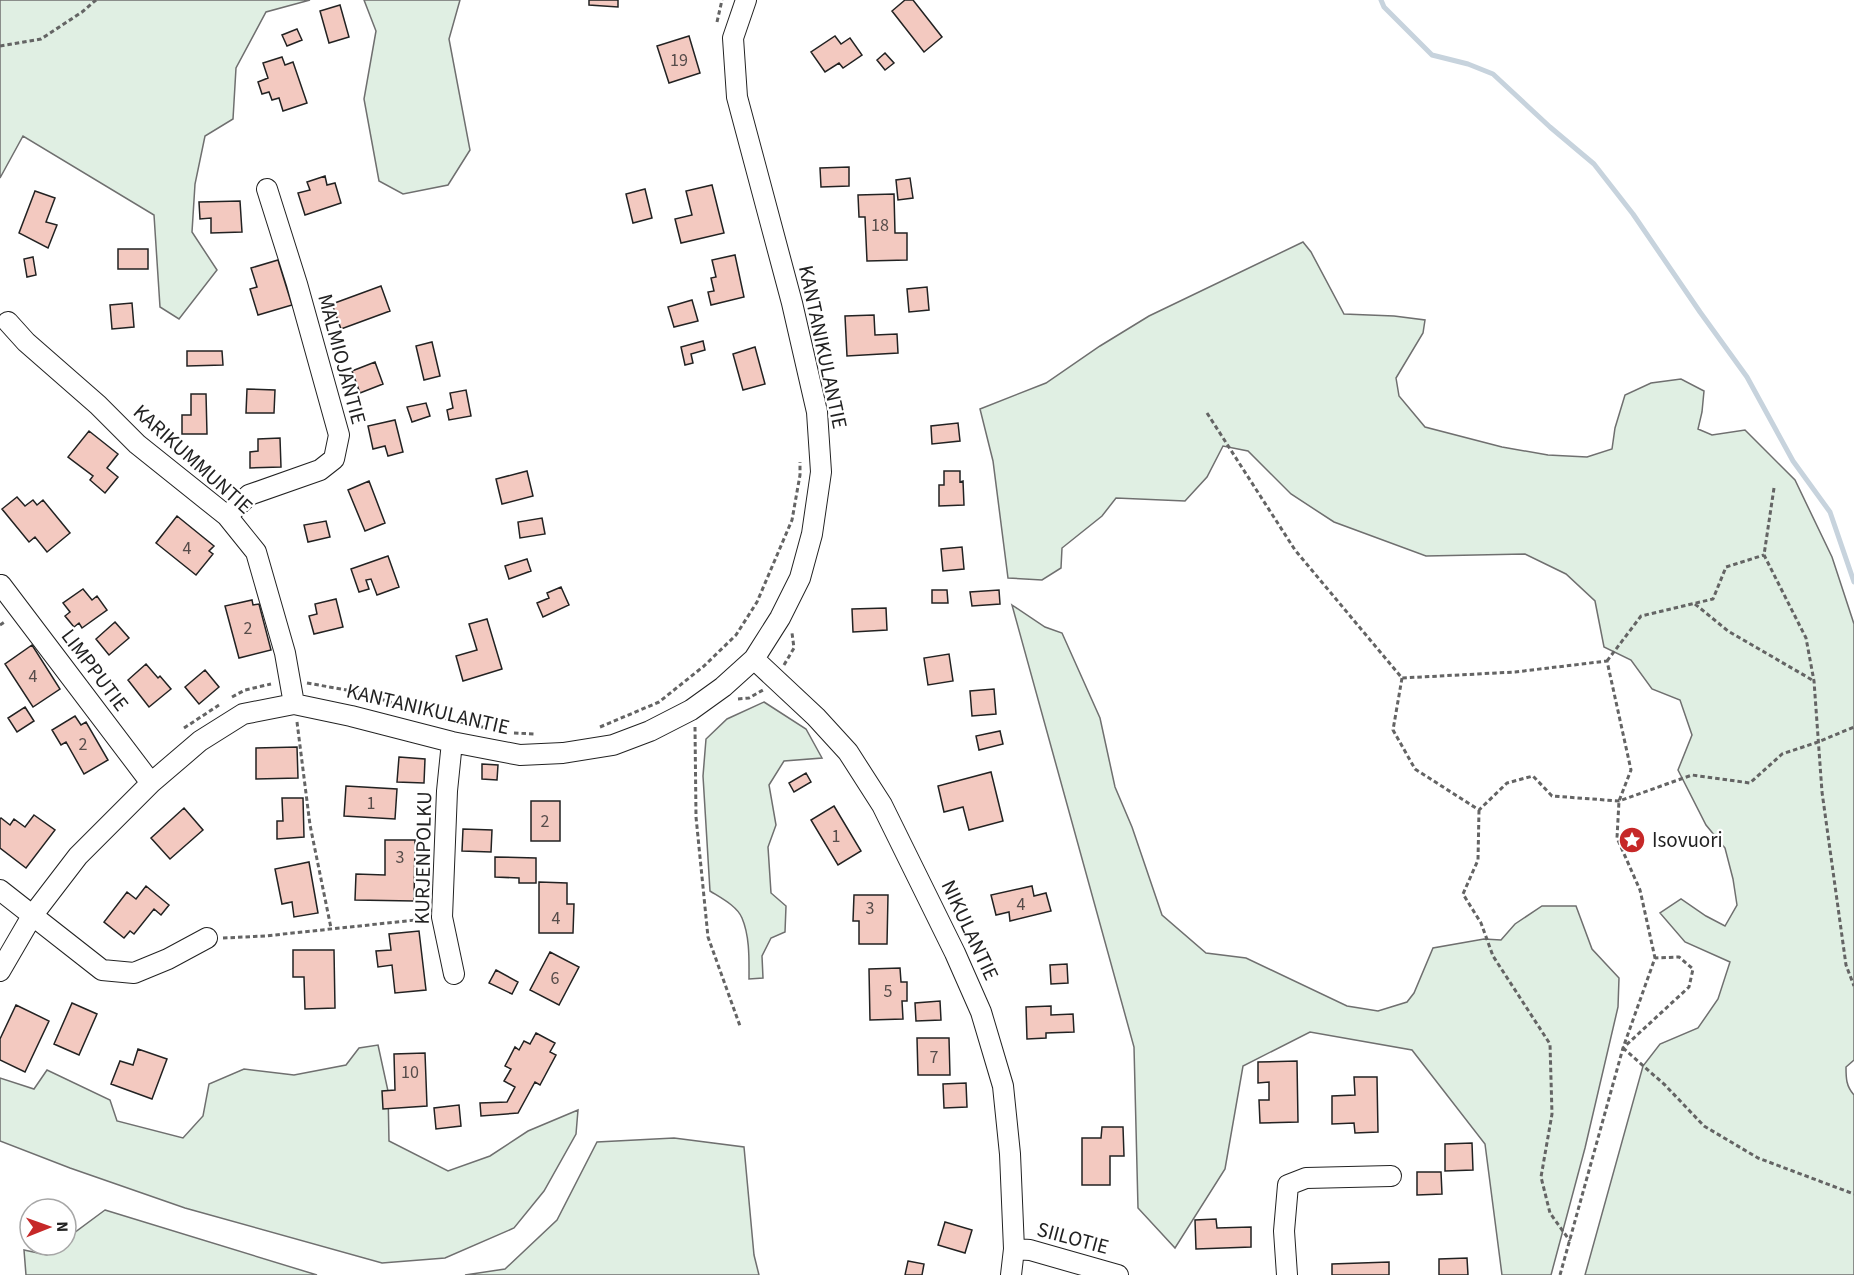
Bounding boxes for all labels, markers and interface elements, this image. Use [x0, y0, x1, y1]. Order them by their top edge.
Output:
house number: 19 [670, 48, 688, 73]
house number: 18 [871, 213, 889, 238]
street label: KANTANIKULANTIE [791, 263, 855, 431]
street label: MALMIOJANTIE [310, 291, 374, 427]
street label: KARIKUMMUNTIE [127, 397, 259, 521]
house number: 4 [183, 536, 192, 561]
house number: 2 [244, 616, 253, 641]
street label: LIMPPUTIE [54, 623, 136, 717]
house number: 4 [29, 664, 38, 689]
street label: KANTANIKULANTIE [344, 676, 512, 742]
house number: 2 [79, 732, 88, 757]
house number: 1 [367, 791, 375, 816]
street label: KURJENPOLKU [407, 791, 439, 925]
house number: 2 [541, 809, 550, 834]
house number: 1 [832, 824, 840, 849]
place icon: Isovuori [1617, 825, 1647, 855]
place label: Isovuori [1652, 825, 1723, 855]
house number: 3 [396, 845, 405, 870]
street label: NIKULANTIE [934, 875, 1006, 985]
house number: 4 [1017, 892, 1026, 917]
house number: 3 [866, 896, 875, 921]
house number: 4 [552, 906, 561, 931]
house number: 6 [551, 966, 560, 991]
house number: 5 [884, 979, 893, 1004]
house number: 7 [930, 1045, 939, 1070]
house number: 10 [401, 1060, 419, 1085]
north arrow [18, 1197, 78, 1257]
street label: SIILOTIE [1034, 1214, 1112, 1262]
text: N [51, 1221, 73, 1232]

